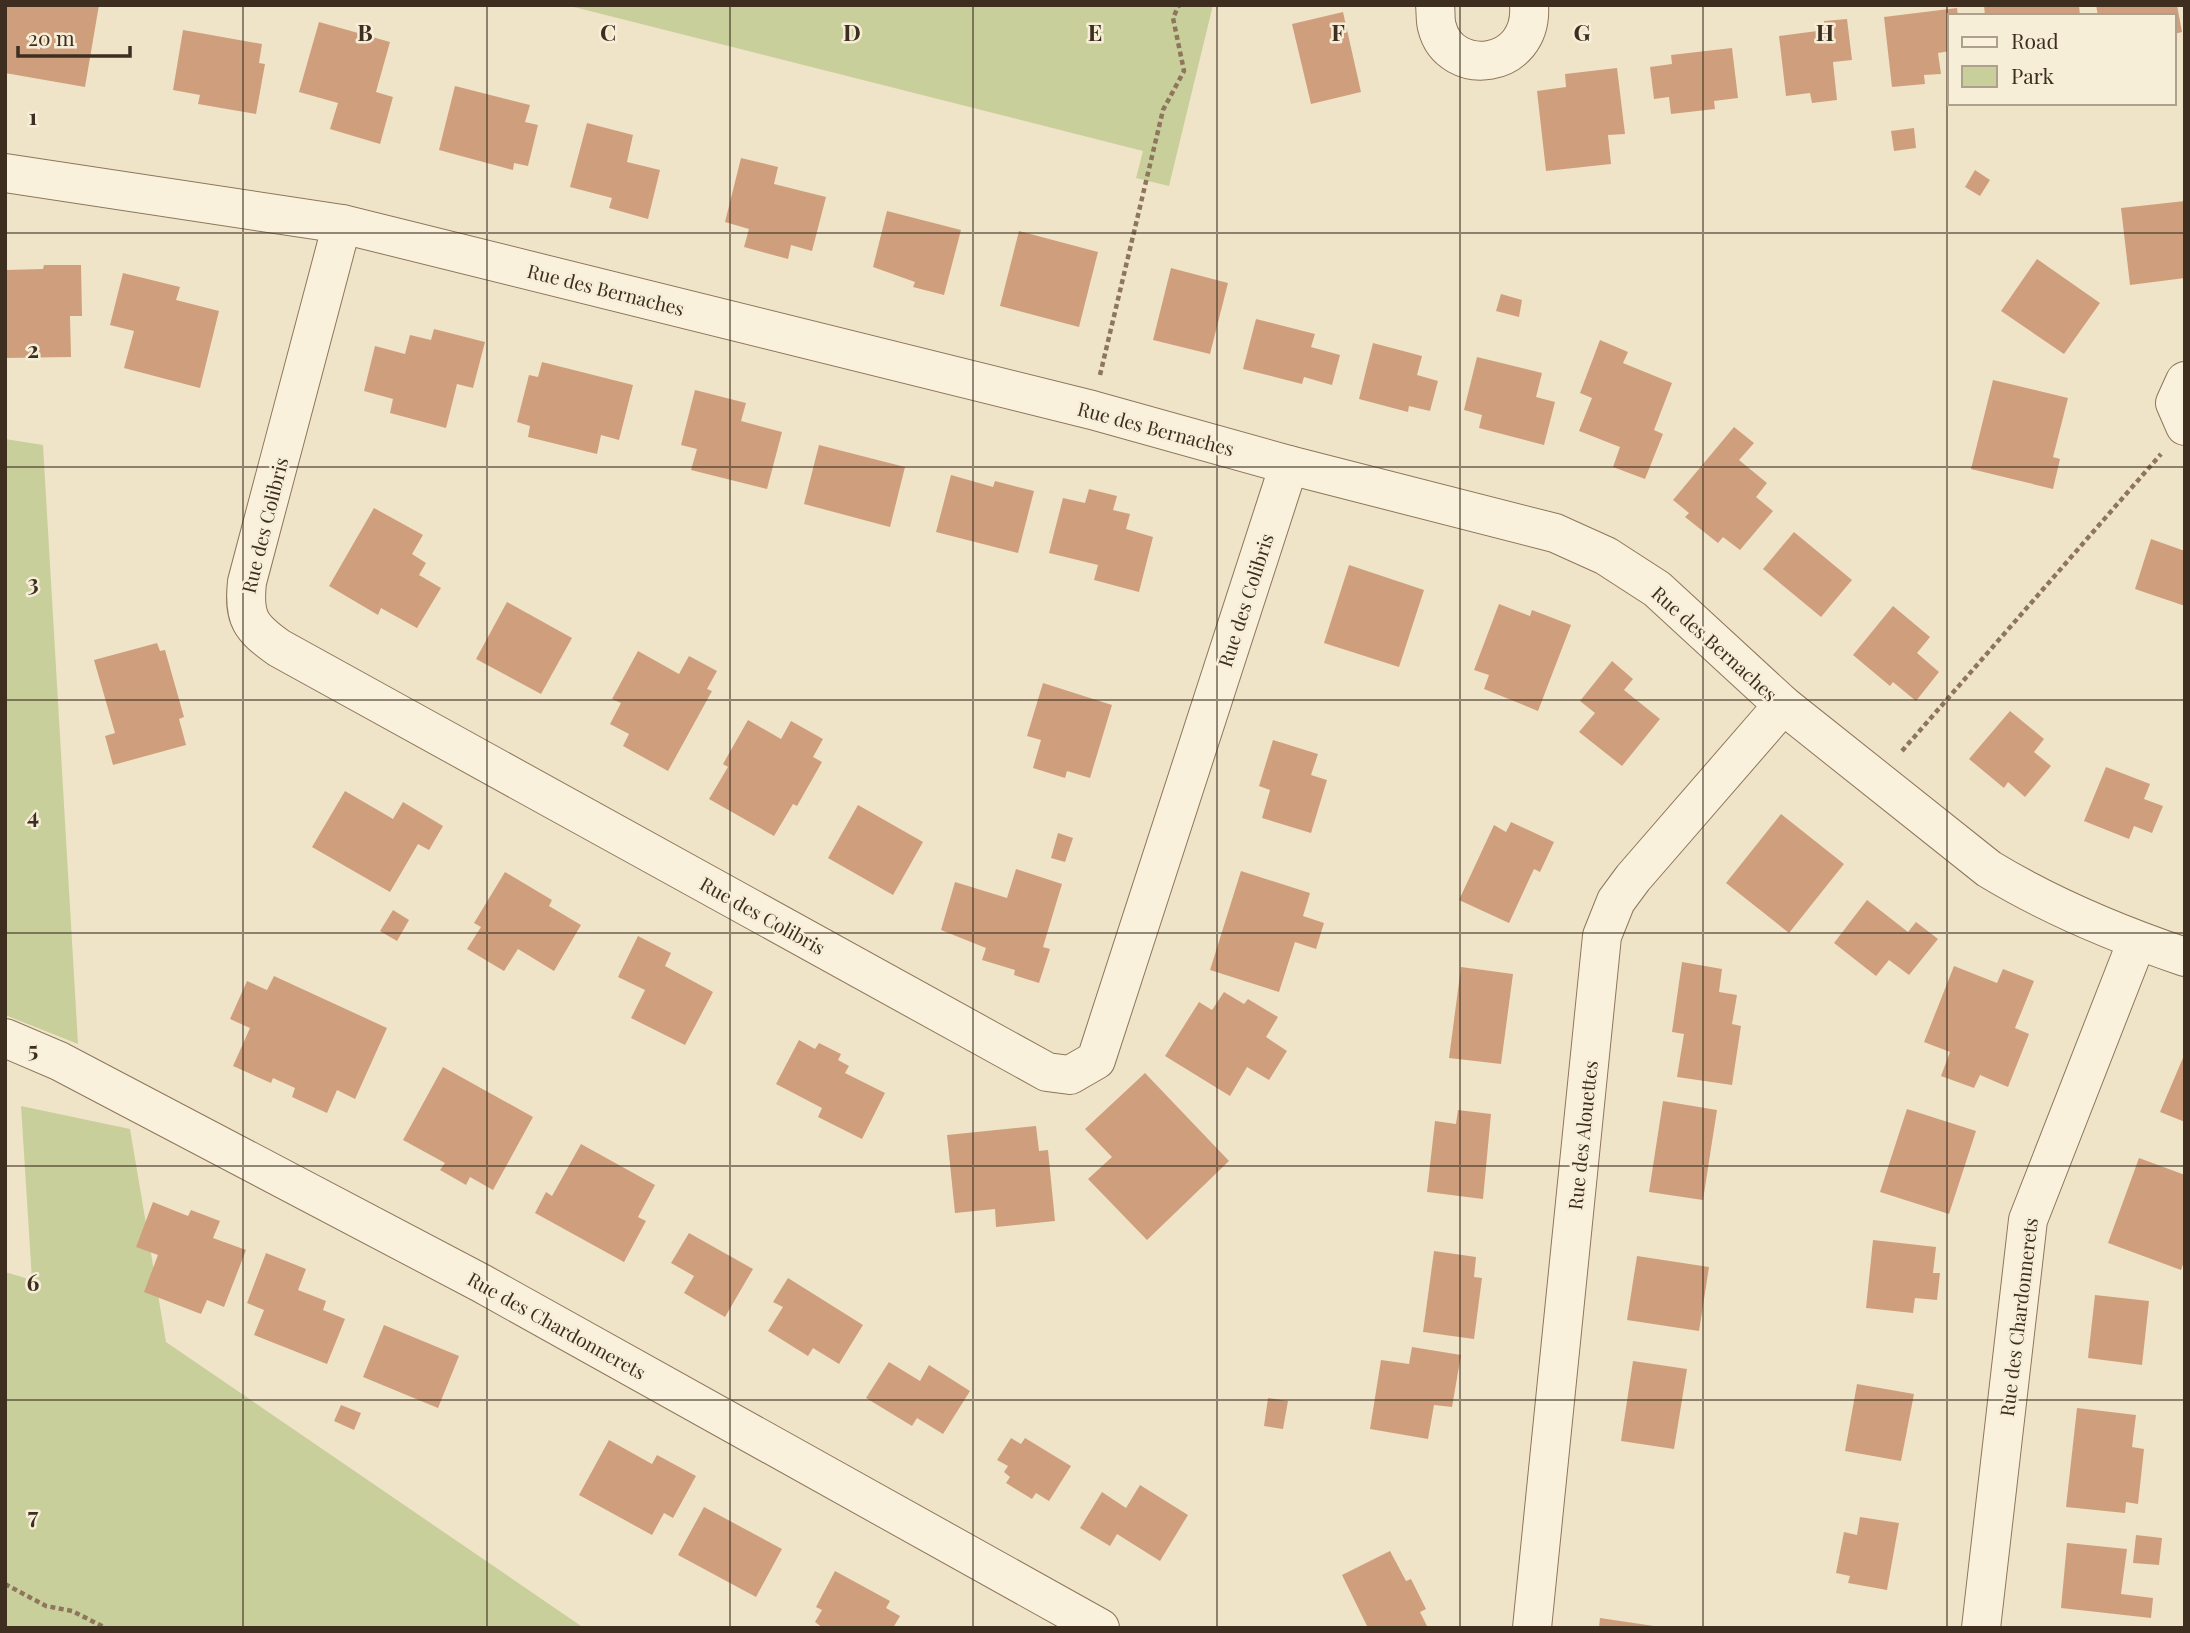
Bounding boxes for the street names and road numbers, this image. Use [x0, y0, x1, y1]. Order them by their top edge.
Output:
street label: Rue des Bernaches [525, 257, 687, 321]
street label: Rue des Bernaches [1075, 395, 1237, 461]
street label: Rue des Colibris [235, 454, 293, 596]
street label: Rue des Colibris [1211, 530, 1279, 670]
street label: Rue des Bernaches [1647, 580, 1783, 706]
street label: Rue des Colibris [696, 870, 830, 960]
street label: Rue des Alouettes [1561, 1059, 1603, 1211]
street label: Rue des Chardonnerets [1993, 1216, 2043, 1418]
street label: Rue des Chardonnerets [463, 1265, 651, 1385]

